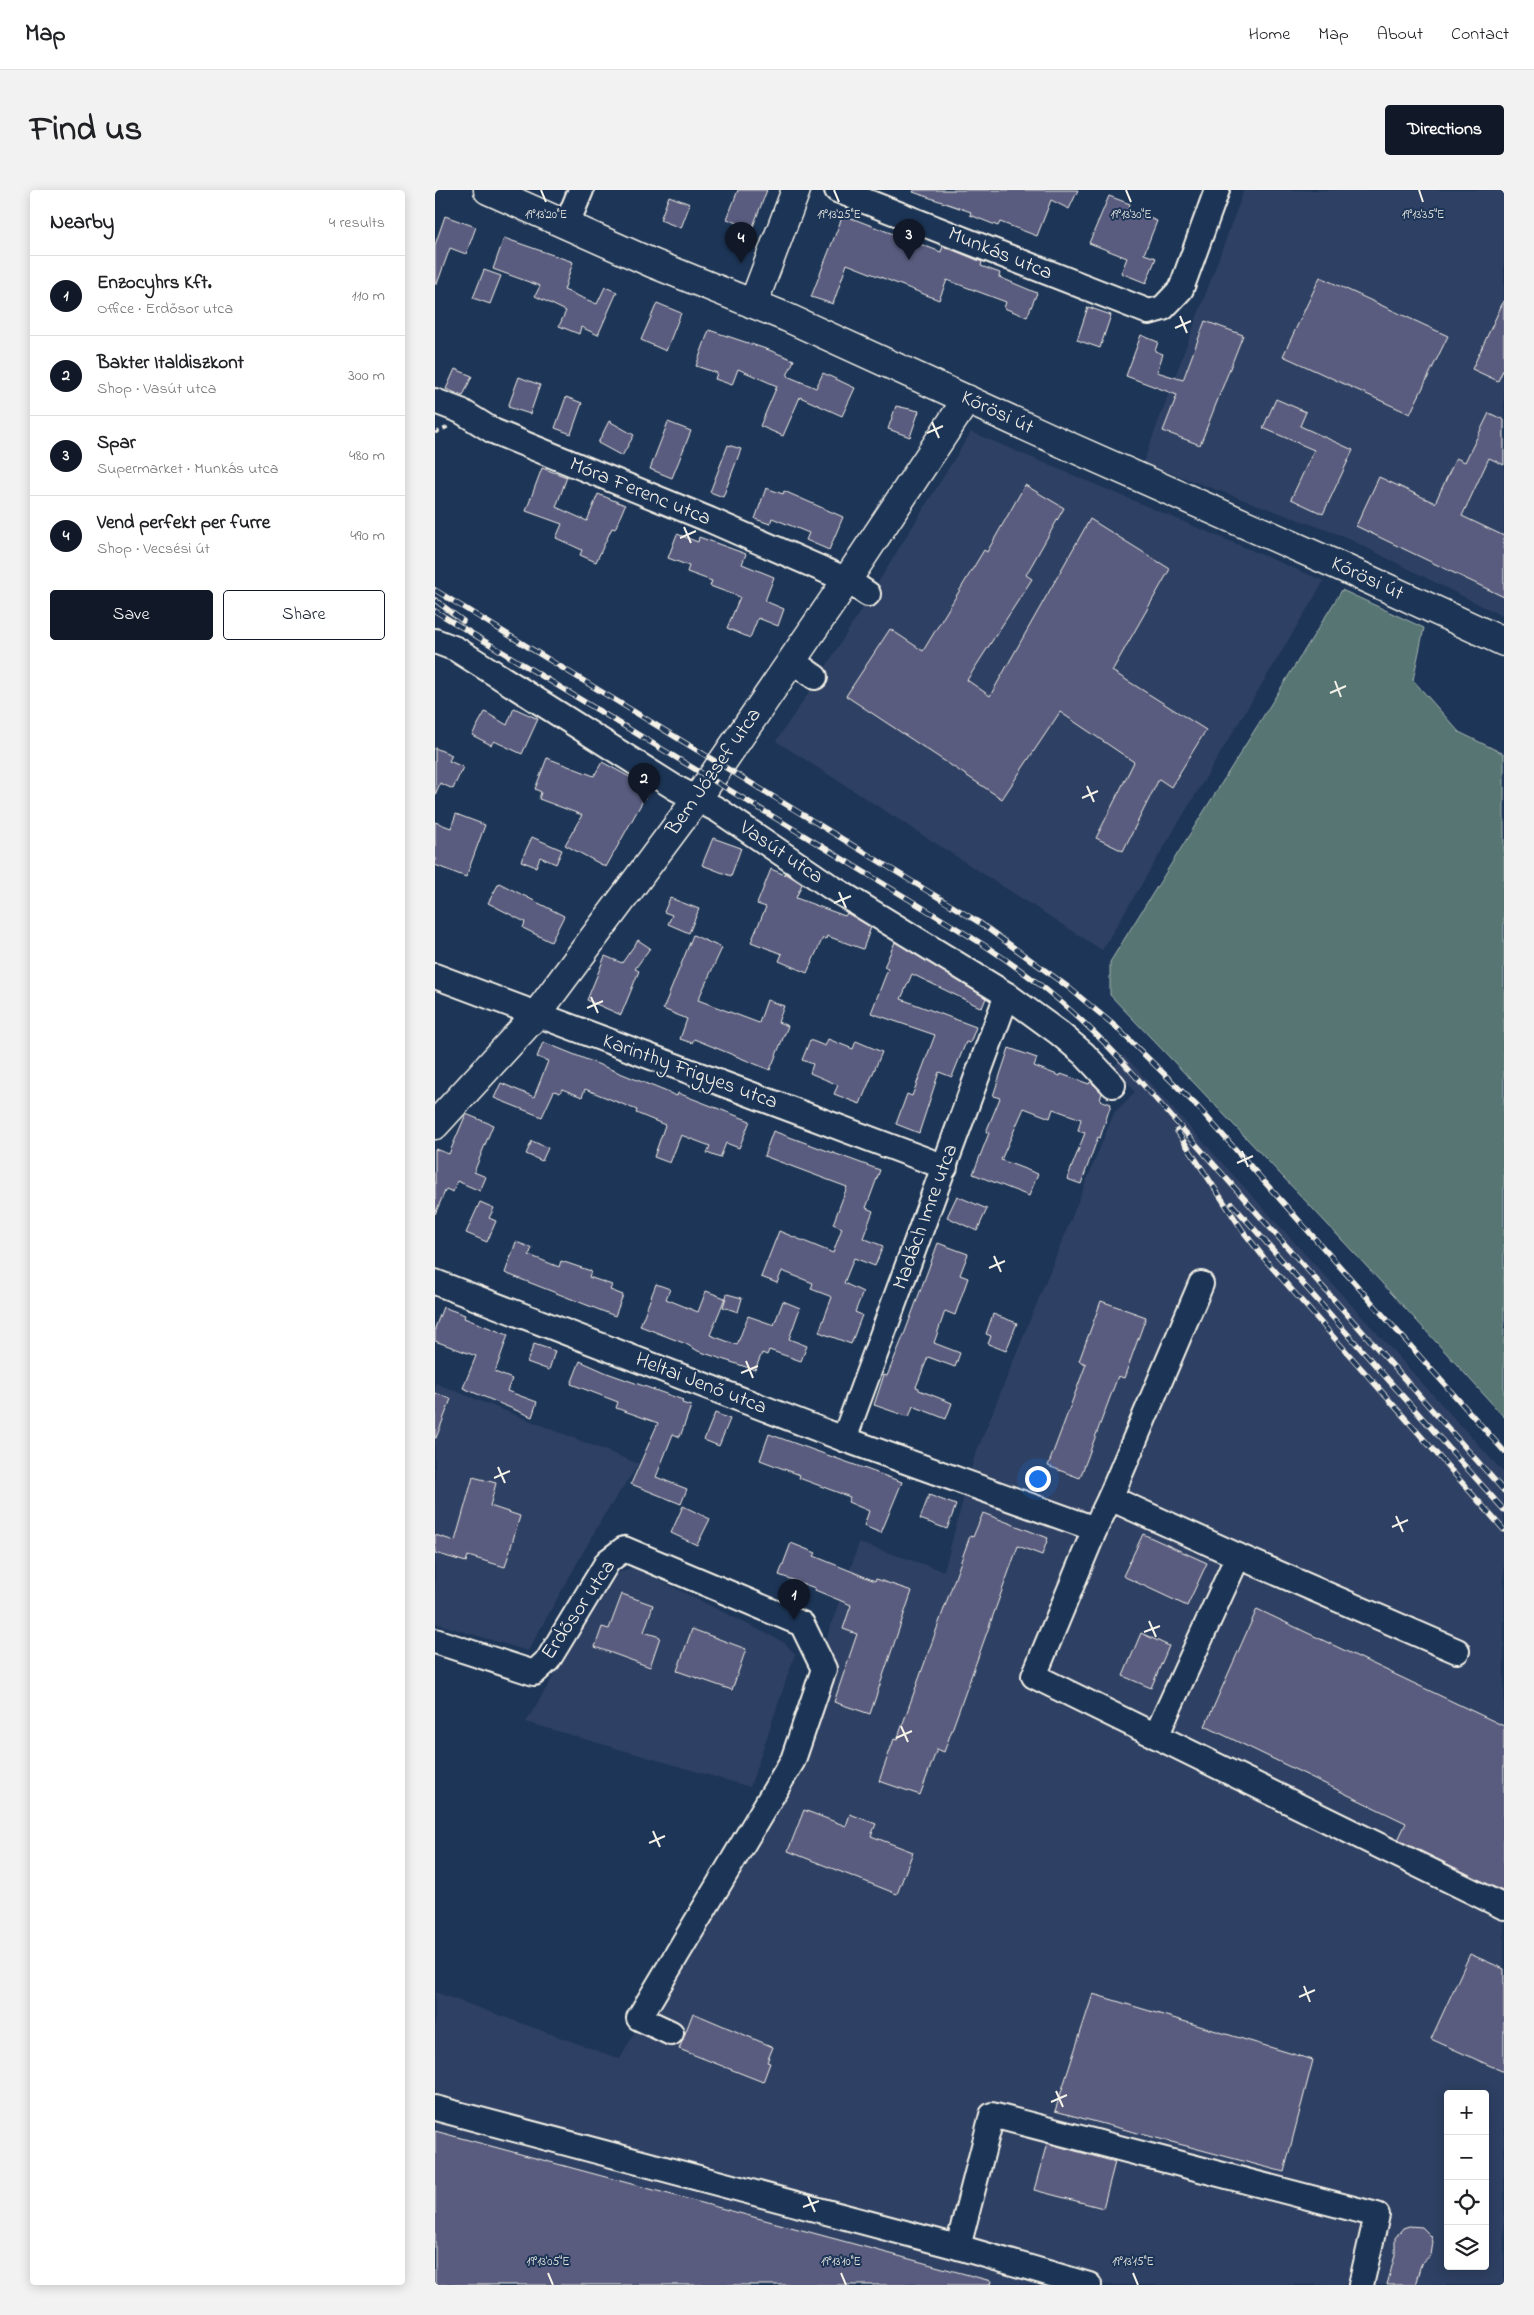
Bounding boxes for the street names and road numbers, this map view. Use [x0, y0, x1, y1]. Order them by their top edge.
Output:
street label: Munkás utca [943, 219, 1057, 289]
street label: Kőrösi út [956, 383, 1038, 443]
street label: Móra Ferenc utca [565, 450, 715, 534]
street label: Kőrösi út [1326, 549, 1408, 609]
street label: Bem József utca [658, 702, 769, 843]
street label: Vasút utca [732, 813, 829, 892]
street label: Karinthy Frigyes utca [598, 1026, 782, 1120]
street label: Madách Imre utca [886, 1140, 966, 1294]
street label: Heltai Jenő utca [631, 1345, 771, 1423]
street label: Erdősor utca [534, 1554, 624, 1666]

